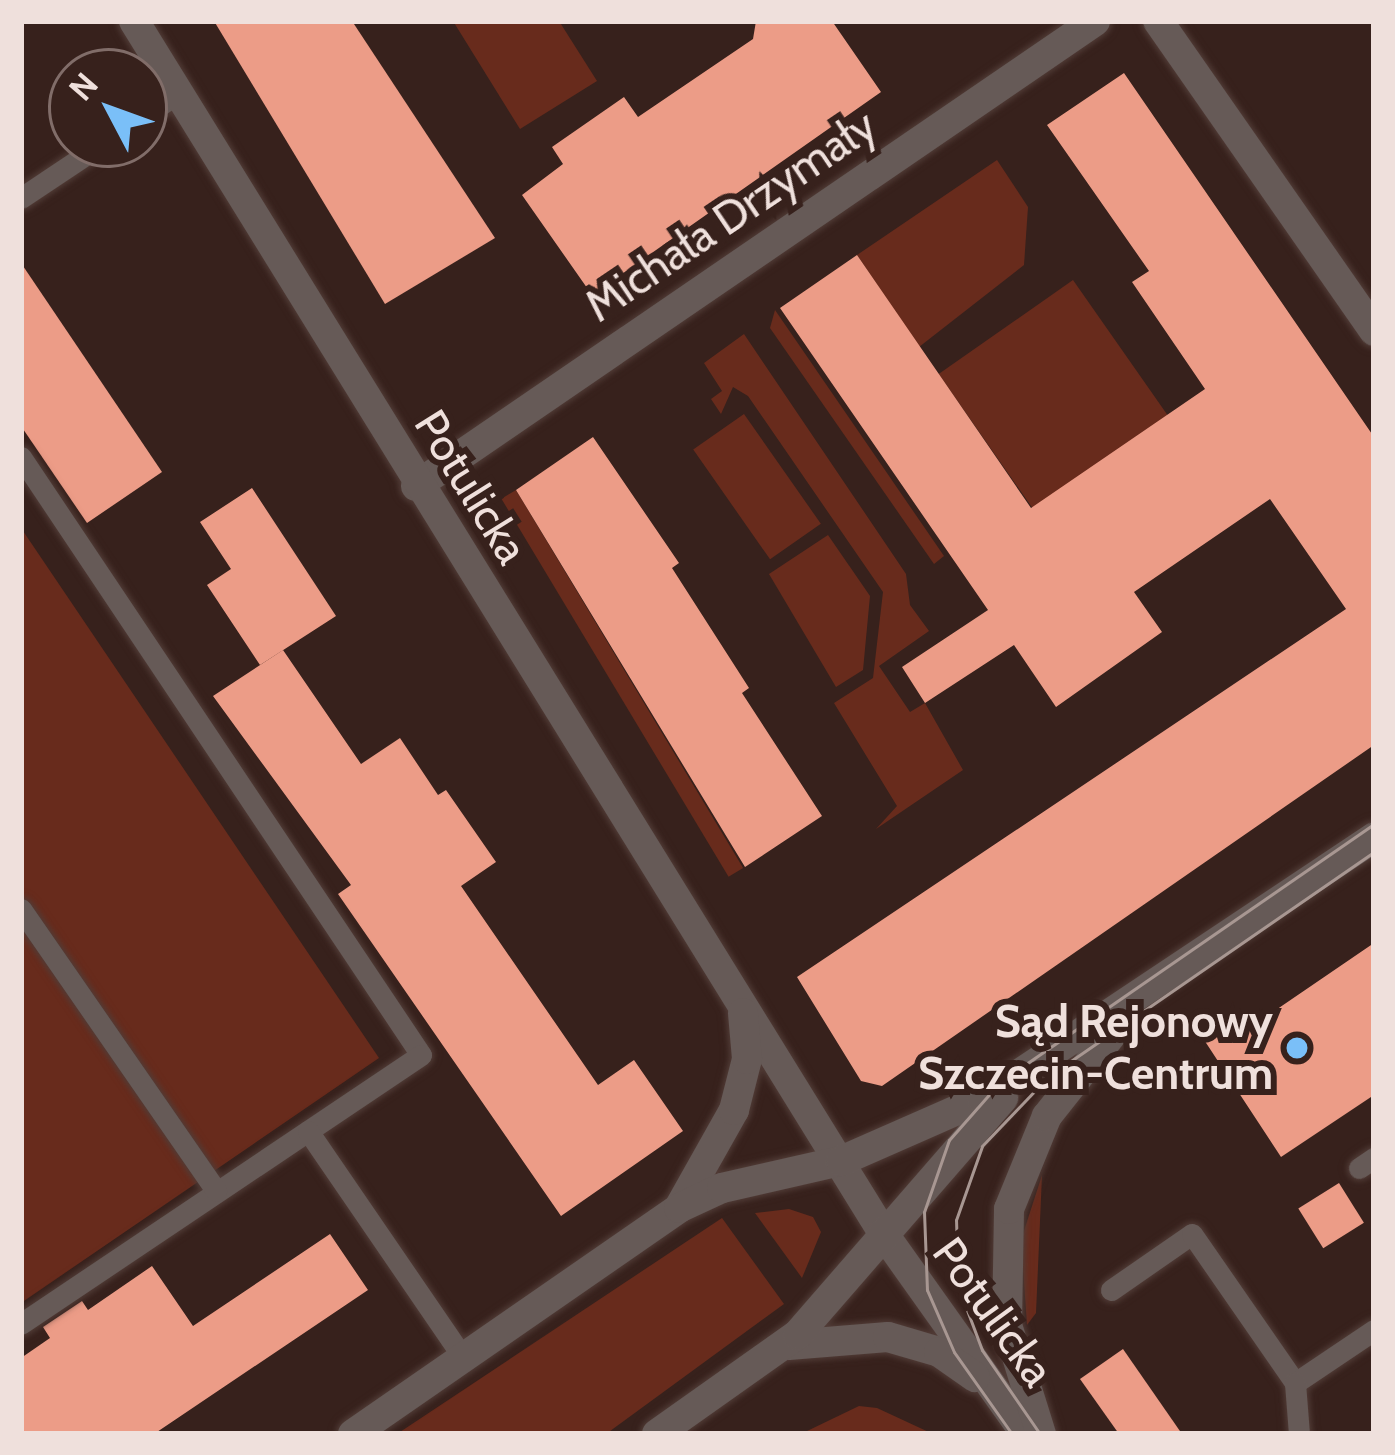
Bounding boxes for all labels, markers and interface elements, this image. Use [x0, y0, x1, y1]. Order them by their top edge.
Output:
north arrow [48, 48, 168, 168]
text: N [60, 64, 106, 108]
street label: Michała Drzymały [575, 99, 887, 333]
street label: Potulicka [403, 400, 539, 574]
place label: Sąd Rejonowy Szczecin-Centrum [918, 995, 1273, 1101]
marker: Sąd Rejonowy Szczecin-Centrum [1284, 1035, 1310, 1061]
street label: Potulicka [921, 1227, 1065, 1397]

